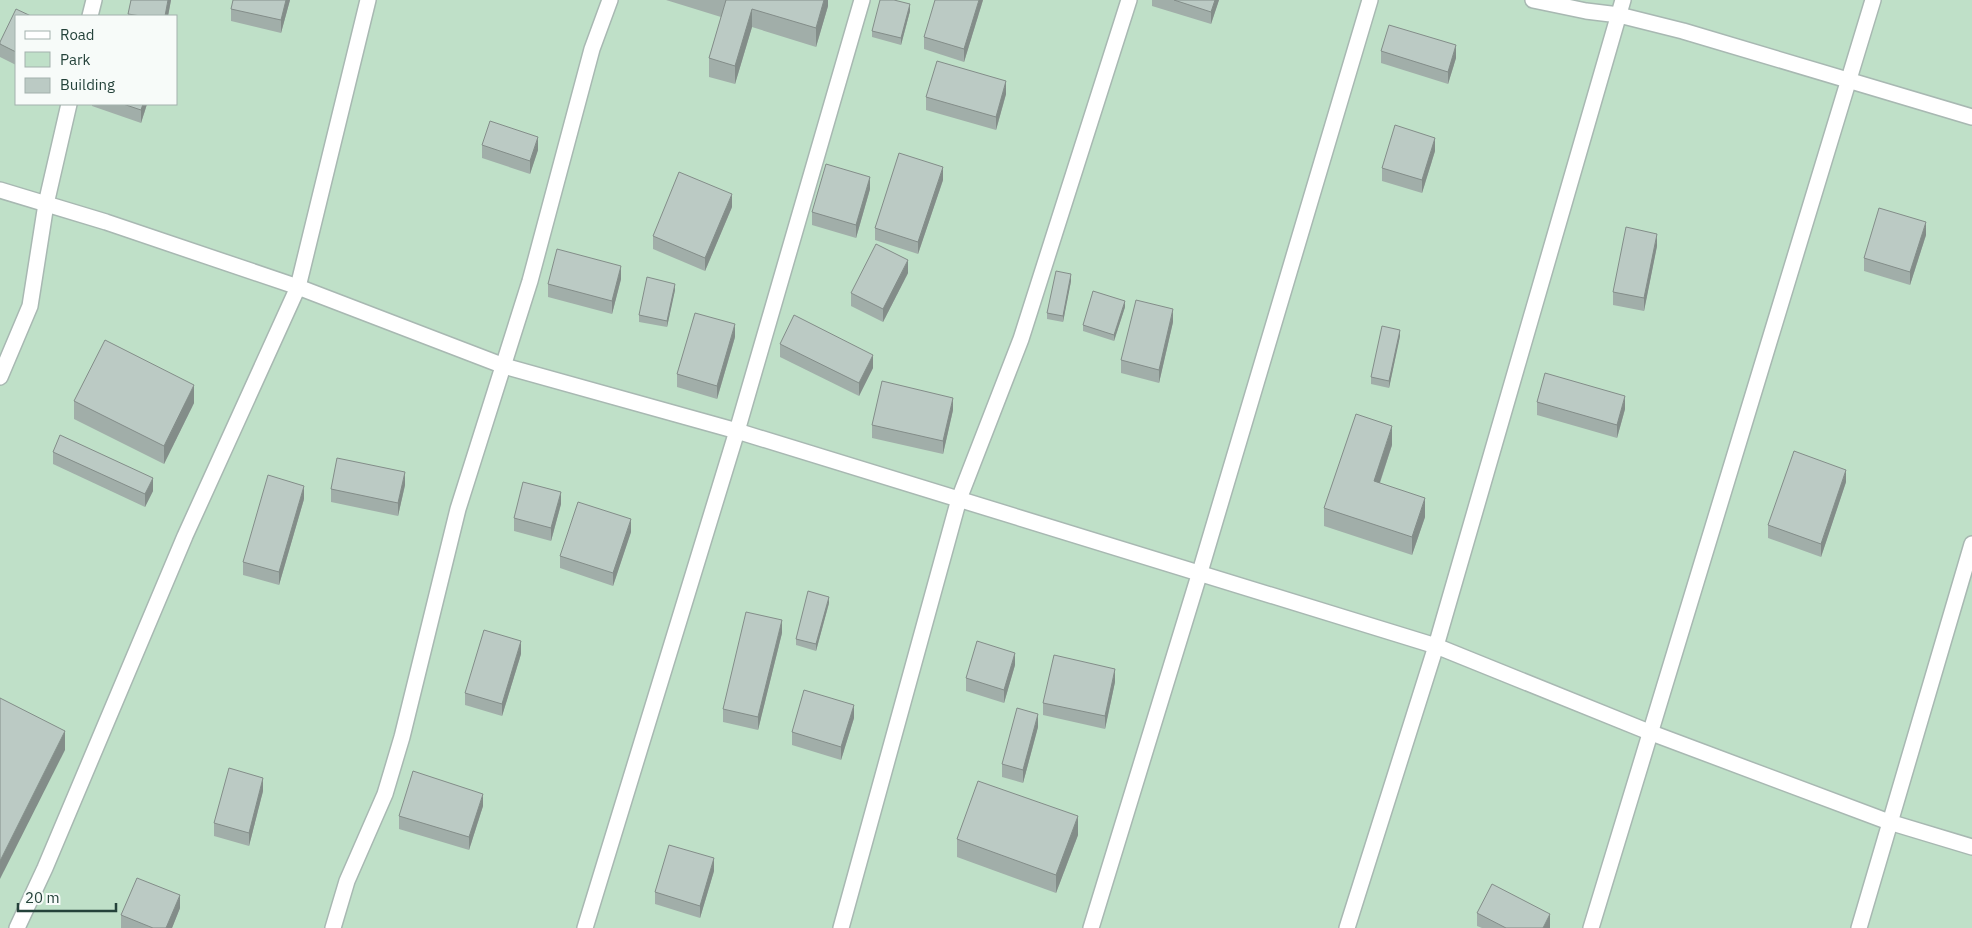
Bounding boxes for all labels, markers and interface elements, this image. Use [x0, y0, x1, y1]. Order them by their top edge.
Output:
legend [15, 15, 178, 105]
text: Road [60, 25, 95, 44]
text: Park [60, 50, 90, 69]
text: Building [60, 75, 115, 94]
scale bar [18, 880, 115, 912]
text: 20 m [25, 888, 60, 907]

